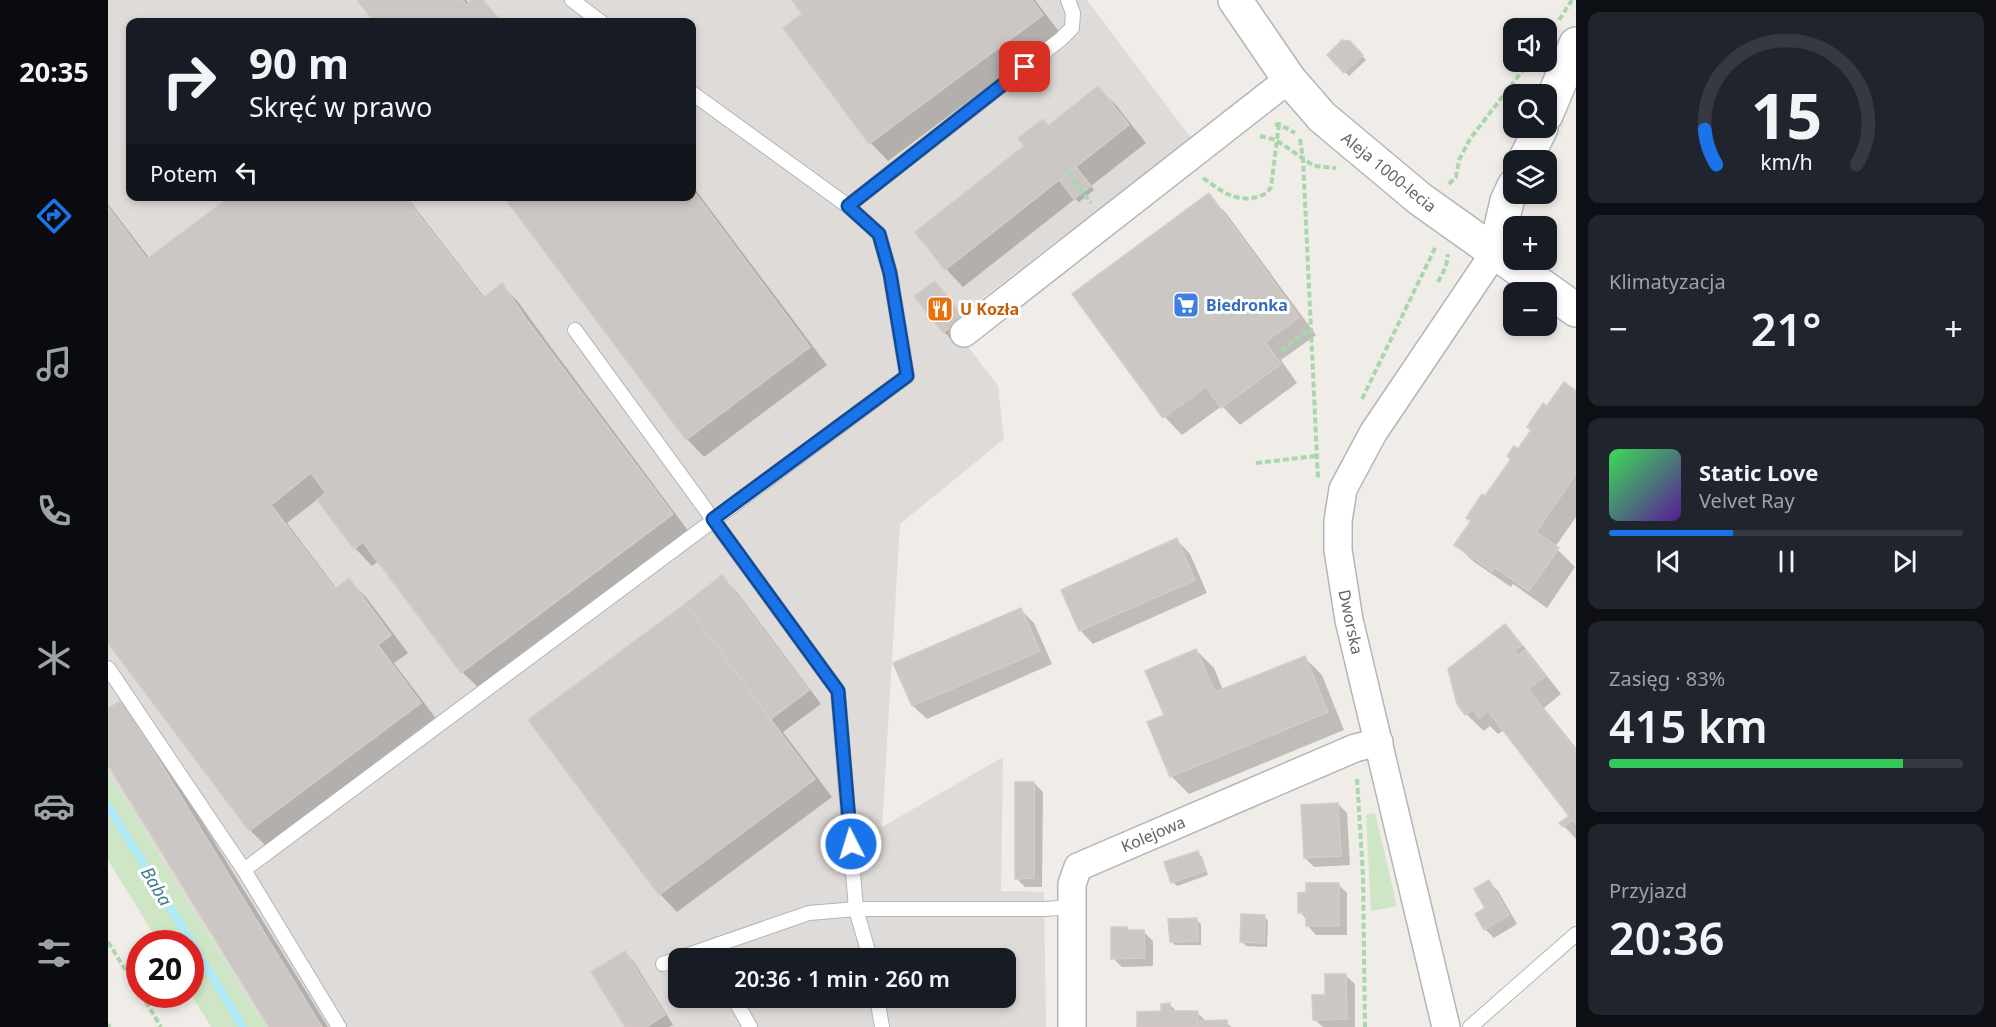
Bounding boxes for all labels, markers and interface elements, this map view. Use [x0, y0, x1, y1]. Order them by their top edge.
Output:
map controls [1503, 18, 1557, 336]
button: sound [1503, 18, 1557, 72]
text: 90 m [249, 34, 349, 91]
pin [999, 41, 1050, 92]
icon: right [150, 42, 228, 120]
icon: arrive [1008, 50, 1041, 83]
text: 20:35 [19, 53, 89, 90]
text: 15 [1750, 72, 1822, 157]
button: search [1503, 84, 1557, 138]
text: Skręć w prawo [249, 88, 432, 125]
street label: Aleja 1000-lecia [1337, 127, 1441, 217]
text: km/h [1760, 147, 1812, 176]
button: layers [1503, 150, 1557, 204]
icon: left [230, 156, 263, 189]
text: Potem [150, 158, 218, 188]
icon: directions [33, 195, 75, 237]
button: + [1503, 216, 1557, 270]
text: Klimatyzacja [1609, 268, 1726, 295]
button: − [1503, 282, 1557, 336]
supermarket icon: Biedronka [1171, 290, 1201, 320]
restaurant icon: U Kozła [925, 294, 955, 324]
place label: Biedronka [1206, 294, 1288, 316]
place label: U Kozła [960, 298, 1019, 320]
text: 21° [1751, 298, 1821, 359]
text: − [1609, 306, 1628, 351]
text: + [1944, 306, 1963, 351]
icon: music [33, 343, 75, 385]
text: Static Love [1699, 457, 1818, 487]
text: Velvet Ray [1699, 487, 1795, 514]
icon: phone [33, 490, 75, 532]
icon: previous [1652, 545, 1685, 578]
icon: pause [1770, 545, 1803, 578]
icon: next [1888, 545, 1921, 578]
street label: Dworska [1333, 588, 1369, 656]
icon: climate [33, 637, 75, 679]
text: Zasięg · 83% [1609, 665, 1725, 692]
text: 415 km [1609, 695, 1768, 756]
icon: car [33, 785, 75, 827]
street label: Kolejowa [1118, 811, 1188, 857]
position arrow [819, 812, 883, 876]
water label: Baba [136, 862, 178, 910]
text: Przyjazd [1609, 877, 1687, 904]
text: 20:36 [1609, 907, 1724, 968]
speed limit sign: 20 [126, 930, 204, 1008]
icon: filters [33, 932, 75, 974]
text: 20:36 · 1 min · 260 m [734, 963, 950, 993]

